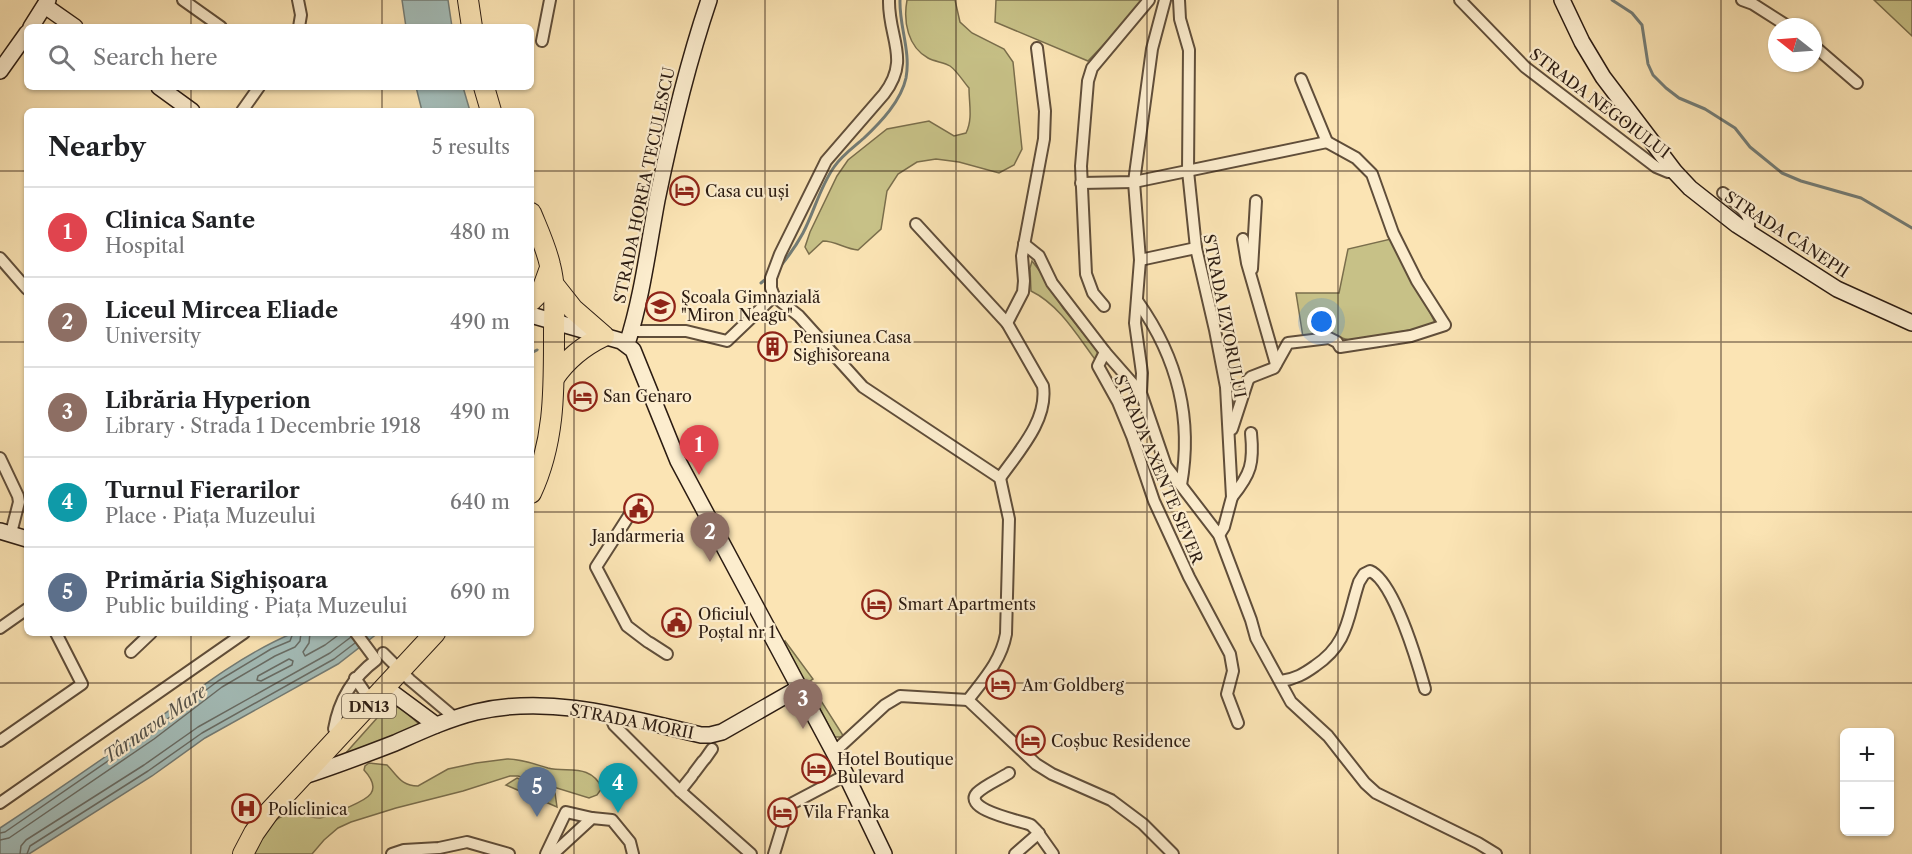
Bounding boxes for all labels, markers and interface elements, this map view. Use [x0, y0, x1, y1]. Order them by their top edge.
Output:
north arrow [1768, 18, 1822, 72]
search box [24, 24, 534, 90]
icon: search [45, 41, 78, 74]
text: Search here [93, 44, 218, 71]
street label: STRADA NEGOIULUI [1526, 44, 1674, 162]
street label: STRADA HOREA TECULESCU [609, 65, 679, 305]
text: Nearby [48, 131, 146, 163]
text: 5 results [432, 135, 510, 159]
hotel icon: Casa cu uși [668, 175, 700, 207]
place label: Casa cu uși [705, 181, 790, 201]
street label: STRADA CÂNEPII [1721, 186, 1853, 282]
text: Clinica Sante [105, 207, 255, 234]
text: 1 [63, 220, 72, 244]
text: 480 m [450, 220, 510, 244]
street label: STRADA IZVORULUI [1199, 232, 1251, 400]
text: Hospital [105, 234, 185, 258]
place label: Şcoala Gimnazială "Miron Neagu" [681, 287, 821, 325]
school or university icon: Şcoala Gimnazială "Miron Neagu" [644, 290, 676, 322]
text: Liceul Mircea Eliade [105, 297, 338, 324]
your location [1307, 307, 1336, 336]
text: 2 [62, 310, 73, 334]
text: 490 m [450, 310, 510, 334]
text: University [105, 324, 201, 348]
place label: Pensiunea Casa Sighisoreana [793, 327, 912, 365]
building icon: Pensiunea Casa Sighisoreana [756, 330, 788, 362]
street label: STRADA AXENTE SEVER [1110, 372, 1208, 568]
hotel icon: San Genaro [566, 380, 598, 412]
place label: San Genaro [603, 386, 692, 406]
text: Librăria Hyperion [105, 387, 311, 414]
text: 3 [62, 400, 73, 424]
text: 490 m [450, 400, 510, 424]
text: Library · Strada 1 Decembrie 1918 [105, 414, 421, 438]
pin: 1 [680, 426, 718, 475]
text: Turnul Fierarilor [105, 477, 300, 504]
text: 4 [62, 490, 73, 514]
text: 640 m [450, 490, 510, 514]
public building icon: Jandarmeria [622, 492, 654, 524]
text: Place · Piața Muzeului [105, 504, 316, 528]
pin: 2 [690, 512, 730, 562]
place label: Jandarmeria [589, 526, 685, 546]
text: Primăria Sighișoara [105, 567, 328, 594]
text: 5 [62, 580, 73, 604]
text: 690 m [450, 580, 510, 604]
hotel icon: Smart Apartments [861, 588, 893, 620]
text: Public building · Piața Muzeului [105, 594, 407, 618]
place label: Smart Apartments [898, 594, 1036, 614]
place label: Oficiul Poștal nr 1 [698, 604, 776, 642]
public building icon: Oficiul Poștal nr 1 [661, 607, 693, 639]
hotel icon: Am Goldberg [985, 669, 1017, 701]
place label: Am Goldberg [1021, 675, 1124, 695]
water label: Târnava Mare [99, 679, 212, 768]
pin: 3 [784, 680, 822, 729]
road number: DN13 [342, 694, 396, 718]
street label: STRADA MORII [568, 699, 696, 743]
hotel icon: Coșbuc Residence [1014, 725, 1046, 757]
map controls [1840, 728, 1894, 836]
button: + [1840, 728, 1894, 782]
place label: Coșbuc Residence [1051, 731, 1191, 751]
place label: Hotel Boutique Bulevard [837, 749, 954, 787]
hotel icon: Hotel Boutique Bulevard [800, 752, 832, 784]
pin: 4 [598, 764, 638, 813]
pin: 5 [518, 768, 556, 817]
button: − [1840, 782, 1894, 836]
hospital icon: Policlinica [231, 793, 263, 825]
hotel icon: Vila Franka [766, 796, 798, 828]
place label: Policlinica [268, 799, 348, 819]
place label: Vila Franka [802, 802, 890, 822]

